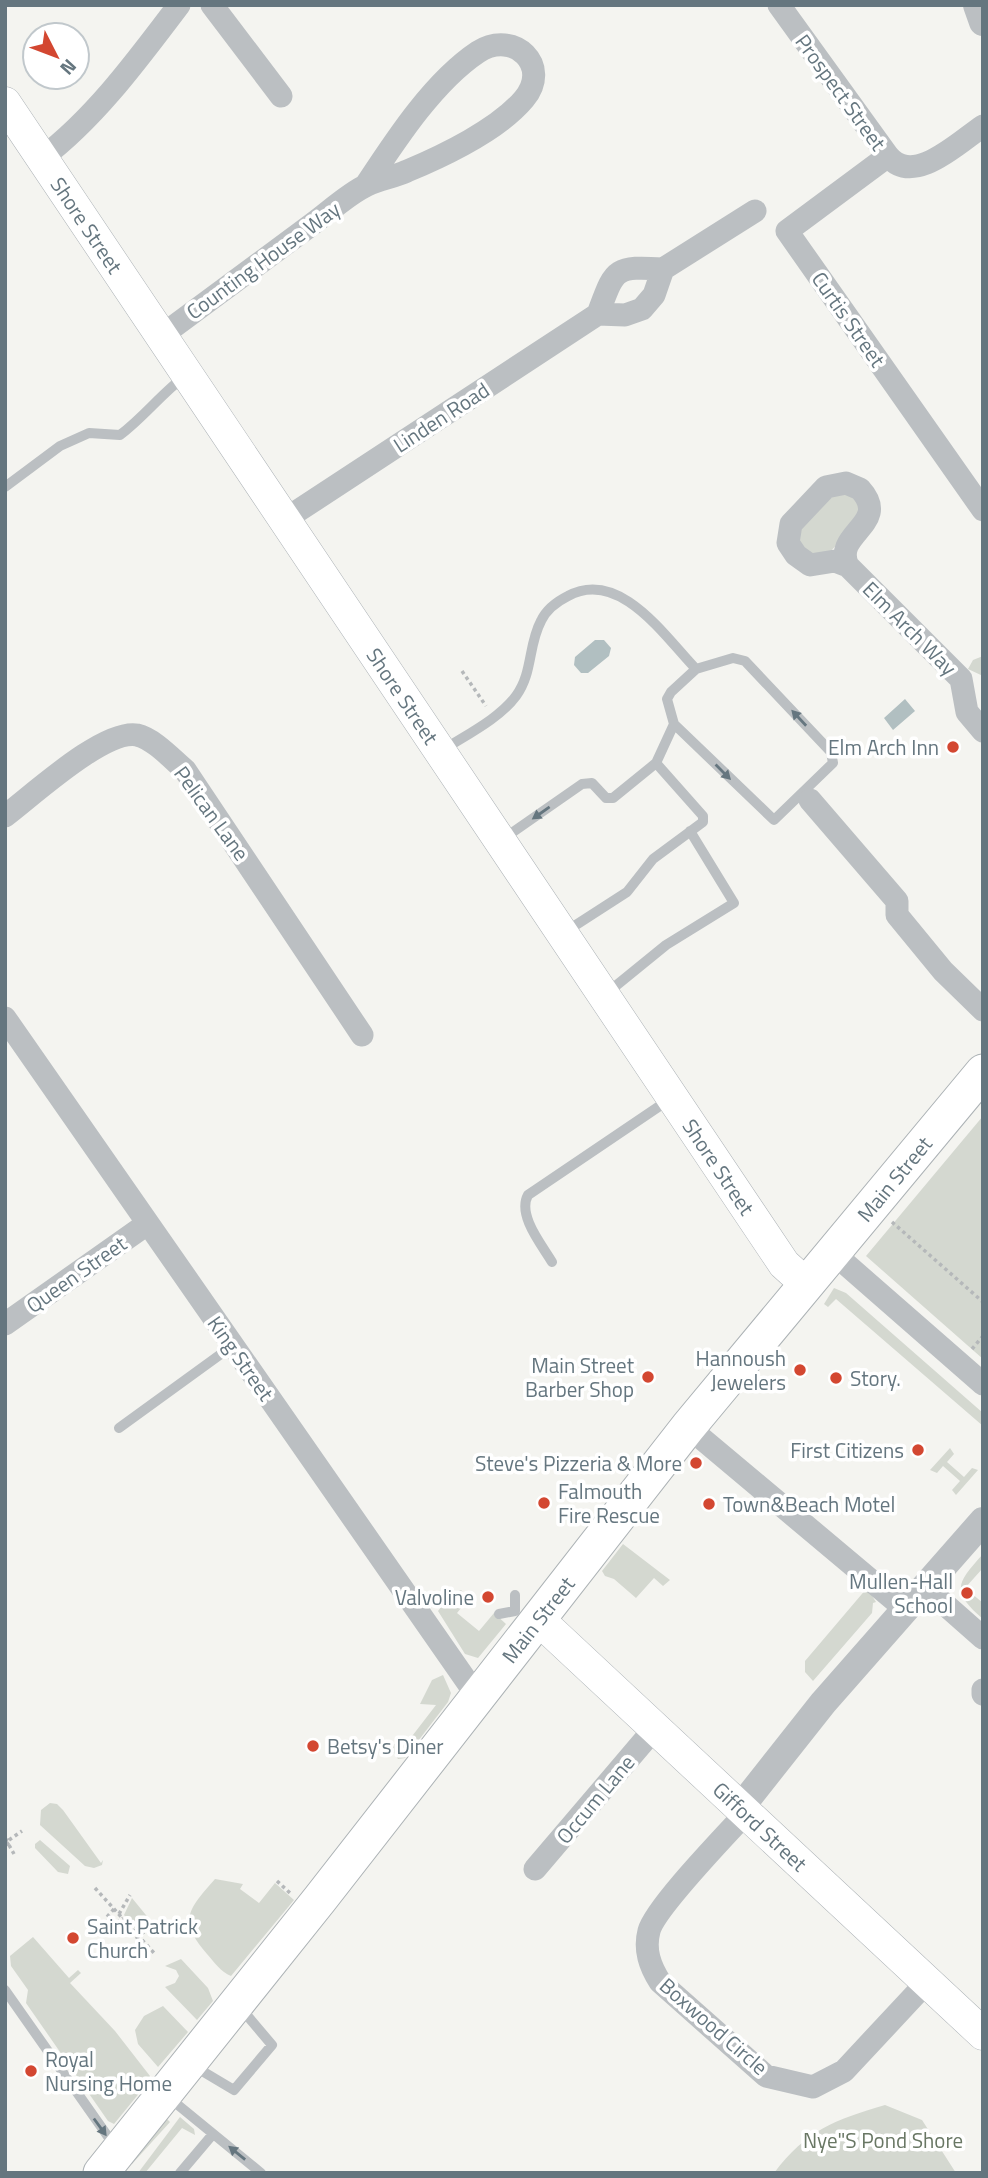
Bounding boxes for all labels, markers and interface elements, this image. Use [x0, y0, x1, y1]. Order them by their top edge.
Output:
north arrow [21, 21, 91, 91]
street label: Prospect Street [788, 27, 895, 157]
text: N [54, 53, 84, 82]
street label: Shore Street [43, 170, 131, 280]
street label: Counting House Way [179, 193, 347, 327]
street label: Curtis Street [804, 265, 894, 374]
street label: Linden Road [387, 374, 495, 460]
street label: Elm Arch Way [856, 574, 964, 682]
street label: Shore Street [359, 641, 447, 751]
one-way arrow [791, 710, 807, 727]
place label: Elm Arch Inn [828, 731, 939, 763]
marker: Elm Arch Inn [945, 739, 961, 755]
street label: Pelican Lane [167, 759, 257, 867]
one-way arrow [714, 763, 730, 780]
one-way arrow [532, 806, 550, 820]
street label: Shore Street [675, 1112, 763, 1222]
street label: Main Street [849, 1129, 940, 1229]
street label: Queen Street [19, 1227, 133, 1320]
street label: King Street [200, 1309, 282, 1408]
place label: Hannoush Jewelers [695, 1342, 786, 1398]
place label: Main Street Barber Shop [525, 1349, 635, 1405]
marker: Hannoush Jewelers [792, 1362, 808, 1378]
place label: Story. [850, 1362, 901, 1394]
marker: Main Street Barber Shop [640, 1369, 656, 1385]
marker: Story. [828, 1370, 844, 1386]
place label: First Citizens [790, 1434, 904, 1466]
marker: First Citizens [910, 1442, 926, 1458]
place label: Steve's Pizzeria & More [475, 1447, 682, 1479]
marker: Steve's Pizzeria & More [688, 1455, 704, 1471]
place label: Falmouth Fire Rescue [558, 1475, 660, 1531]
place label: Town&Beach Motel [723, 1488, 895, 1520]
marker: Falmouth Fire Rescue [536, 1495, 552, 1511]
marker: Town&Beach Motel [701, 1496, 717, 1512]
place label: Mullen-Hall School [849, 1565, 953, 1621]
street label: Main Street [494, 1569, 582, 1670]
place label: Valvoline [395, 1581, 474, 1613]
marker: Mullen-Hall School [959, 1585, 975, 1601]
marker: Valvoline [480, 1589, 496, 1605]
place label: Betsy's Diner [327, 1730, 444, 1762]
marker: Betsy's Diner [305, 1738, 321, 1754]
street label: Occum Lane [548, 1747, 642, 1851]
street label: Gifford Street [706, 1774, 815, 1879]
place label: Saint Patrick Church [87, 1910, 198, 1966]
marker: Saint Patrick Church [65, 1930, 81, 1946]
street label: Boxwood Circle [653, 1970, 775, 2082]
place label: Royal Nursing Home [45, 2043, 172, 2099]
marker: Royal Nursing Home [23, 2063, 39, 2079]
one-way arrow [93, 2117, 107, 2136]
park label: Nye"S Pond Shore [803, 2124, 963, 2156]
one-way arrow [229, 2146, 247, 2161]

